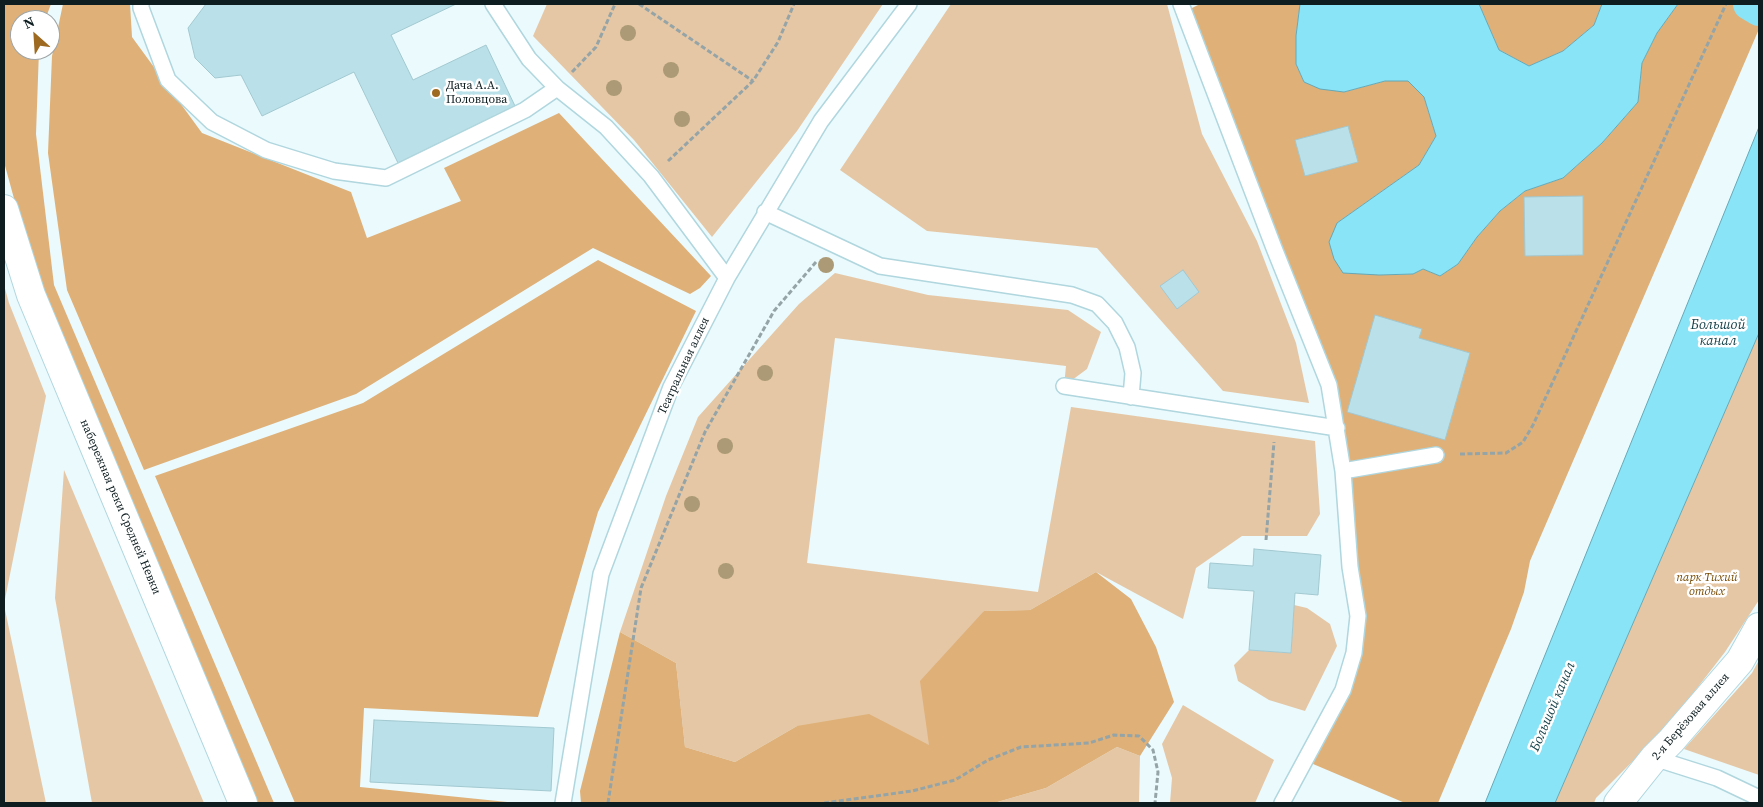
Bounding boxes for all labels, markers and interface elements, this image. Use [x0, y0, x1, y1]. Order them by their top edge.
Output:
north arrow [10, 10, 60, 60]
text: N [20, 11, 38, 34]
place label: Дача А.А. Половцова [446, 79, 507, 107]
marker: Дача А.А. Половцова [430, 87, 442, 99]
street label: Театральная аллея [655, 315, 713, 417]
water label: Большой канал [1691, 317, 1745, 350]
street label: набережная реки Средней Невки [76, 417, 164, 597]
park label: парк Тихий отдых [1676, 571, 1738, 599]
water label: Большой канал [1527, 660, 1579, 754]
street label: 2-я Берёзовая аллея [1649, 670, 1733, 764]

